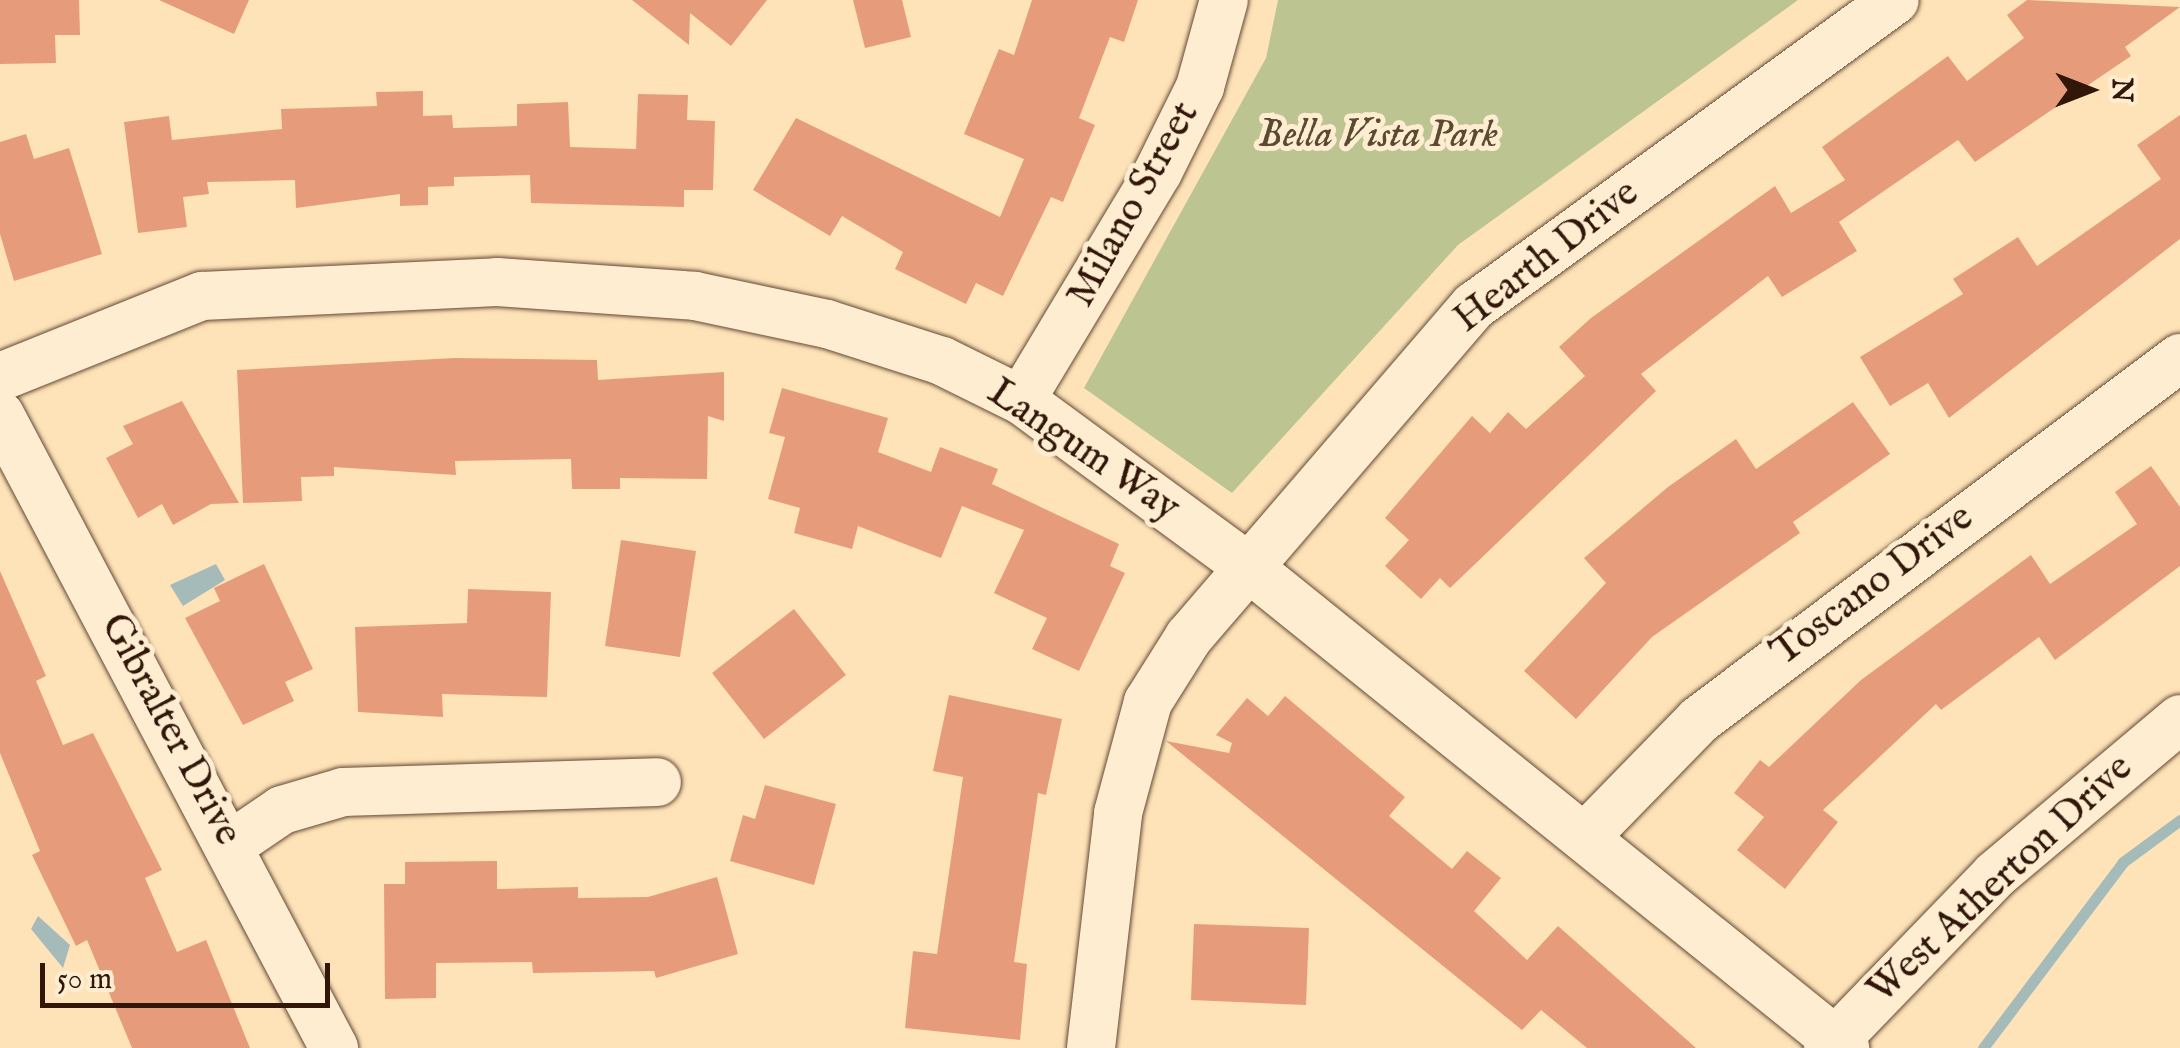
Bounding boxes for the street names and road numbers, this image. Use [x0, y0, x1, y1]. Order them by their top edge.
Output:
street label: Milano Street [1058, 94, 1210, 316]
street label: Hearth Drive [1445, 170, 1649, 344]
street label: Langum Way [978, 369, 1188, 533]
street label: Toscano Drive [1763, 494, 1983, 678]
street label: Gibralter Drive [89, 606, 251, 854]
street label: West Atherton Drive [1859, 745, 2143, 1015]

